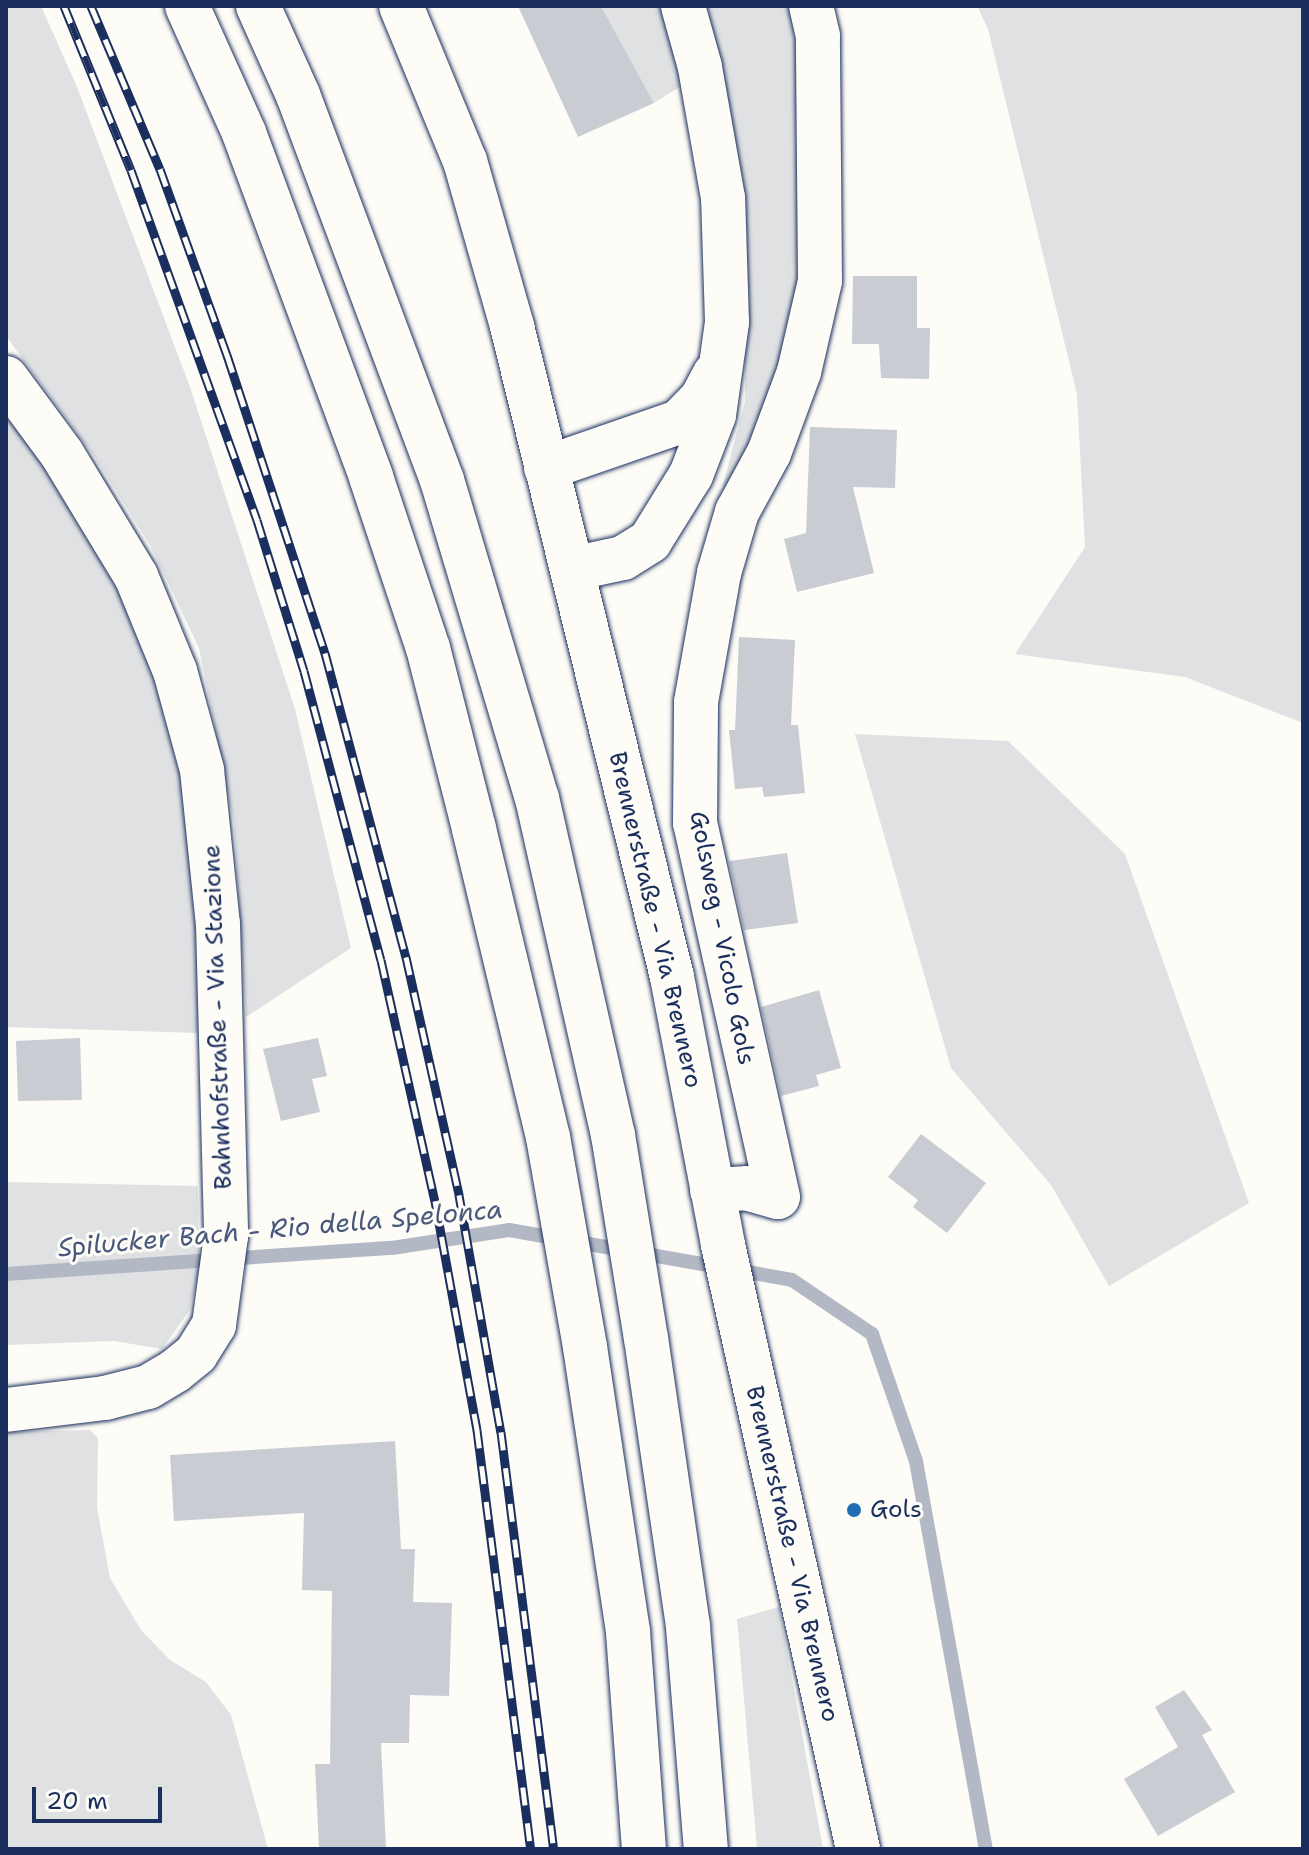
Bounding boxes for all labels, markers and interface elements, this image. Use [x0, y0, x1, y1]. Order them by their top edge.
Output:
street label: Brennerstraße - Via Brennero [602, 749, 708, 1091]
street label: Golsweg - Vicolo Gols [683, 809, 761, 1067]
street label: Bahnhofstraße - Via Stazione [198, 844, 238, 1190]
water label: Spilucker Bach - Rio della Spelonca [56, 1193, 504, 1263]
street label: Brennerstraße - Via Brennero [739, 1383, 845, 1725]
place label: Gols [870, 1496, 922, 1524]
marker: Gols [845, 1501, 863, 1519]
scale bar [36, 1771, 166, 1821]
text: 20 m [46, 1785, 108, 1817]

